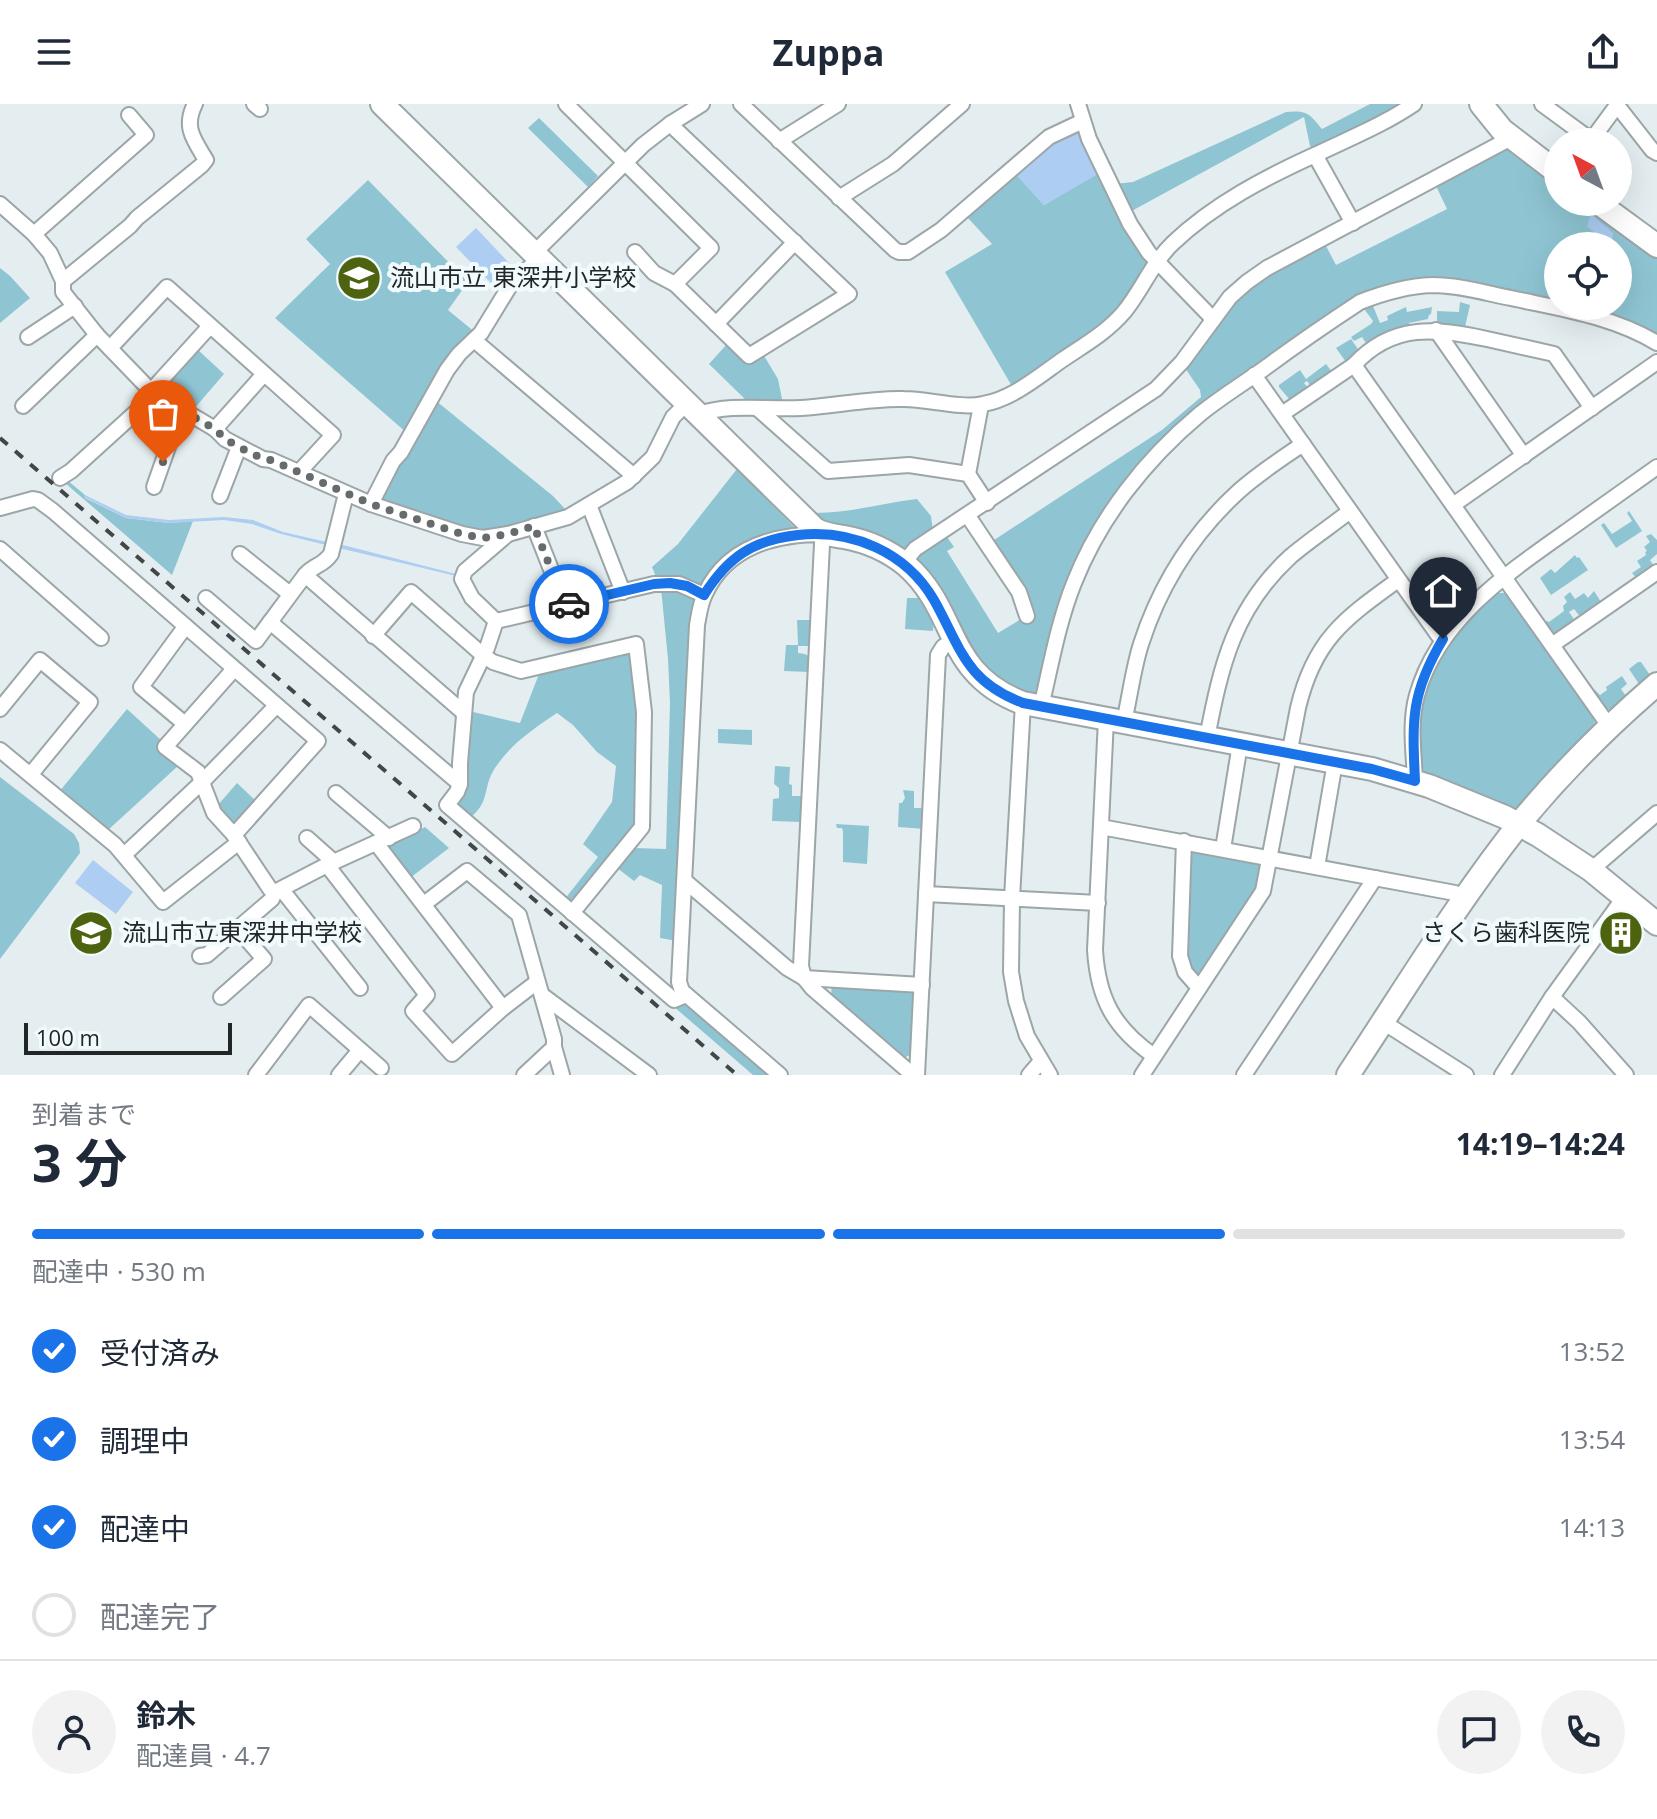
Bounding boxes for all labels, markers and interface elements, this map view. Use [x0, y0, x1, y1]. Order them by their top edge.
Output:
text: Zuppa [773, 28, 884, 77]
icon: menu [32, 30, 76, 74]
icon: share [1581, 30, 1625, 74]
north arrow [1544, 128, 1632, 216]
map controls [1544, 128, 1632, 320]
button: locate [1544, 232, 1632, 320]
school or university icon: 流山市立 東深井小学校 [335, 254, 383, 302]
place label: 流山市立 東深井小学校 [390, 260, 636, 293]
pin [129, 380, 197, 462]
icon: bag [141, 392, 185, 436]
pin [1409, 557, 1477, 639]
courier [529, 564, 609, 644]
icon: home [1421, 569, 1465, 613]
icon: car [547, 582, 591, 626]
school or university icon: 流山市立東深井中学校 [67, 909, 115, 957]
building icon: さくら歯科医院 [1597, 909, 1645, 957]
place label: 流山市立東深井中学校 [122, 915, 362, 948]
place label: さくら歯科医院 [1422, 915, 1590, 948]
scale bar [24, 1019, 232, 1055]
text: 100 m [36, 1022, 100, 1052]
text: 到着まで [32, 1096, 136, 1132]
text: 14:19–14:24 [1456, 1123, 1625, 1164]
text: 3 分 [32, 1126, 127, 1197]
text: 配達中 · 530 m [32, 1253, 206, 1289]
icon: check [32, 1329, 76, 1373]
text: 受付済み [100, 1332, 220, 1373]
text: 13:52 [1559, 1333, 1625, 1369]
icon: check [32, 1417, 76, 1461]
text: 調理中 [100, 1420, 190, 1461]
text: 13:54 [1559, 1421, 1625, 1457]
icon: check [32, 1505, 76, 1549]
text: 配達中 [100, 1508, 190, 1549]
text: 14:13 [1559, 1509, 1625, 1545]
text: 配達完了 [100, 1596, 220, 1637]
button: person [32, 1690, 116, 1774]
button: chat [1437, 1690, 1521, 1774]
button: phone [1541, 1690, 1625, 1774]
text: 鈴木 [136, 1694, 196, 1735]
text: 配達員 · 4.7 [136, 1737, 271, 1773]

